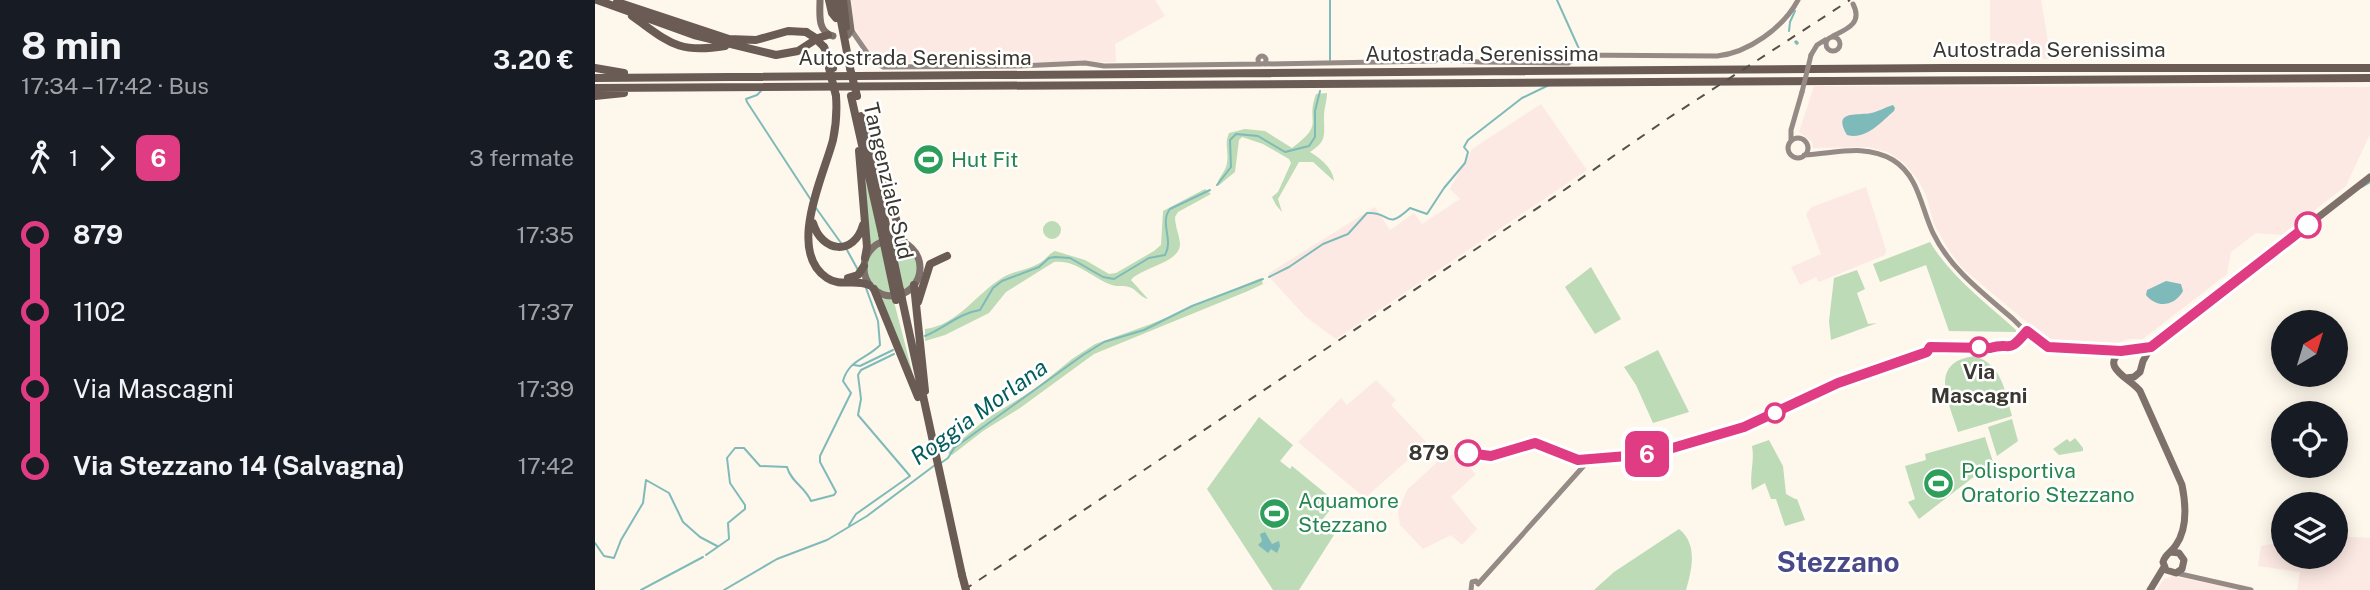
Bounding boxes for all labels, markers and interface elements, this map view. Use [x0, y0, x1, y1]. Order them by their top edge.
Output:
text: 8 min [21, 23, 122, 68]
street label: Autostrada Serenissima [1932, 37, 2166, 62]
street label: Autostrada Serenissima [1365, 41, 1599, 66]
text: 3.20 € [493, 44, 574, 75]
street label: Autostrada Serenissima [798, 45, 1032, 70]
text: 17:34 – 17:42 · Bus [21, 72, 209, 99]
street label: Tangenziale Sud [858, 100, 919, 262]
icon: walk [21, 139, 59, 177]
icon: forward [88, 139, 126, 177]
sports icon: Hut Fit [911, 143, 945, 177]
text: 1 [69, 144, 78, 171]
text: 6 [150, 144, 166, 172]
text: 3 fermate [469, 144, 574, 171]
place label: Hut Fit [951, 147, 1018, 172]
unlabelled marker [2295, 212, 2321, 238]
text: 879 [73, 219, 123, 250]
text: 17:35 [516, 221, 574, 248]
text: 1102 [73, 296, 126, 327]
text: 17:37 [518, 298, 574, 325]
north arrow [2271, 310, 2349, 387]
map controls [2271, 310, 2348, 569]
marker: Via Mascagni [1969, 337, 1989, 357]
water label: Roggia Morlana [905, 353, 1052, 470]
place label: Via Mascagni [1931, 359, 2027, 408]
text: Via Mascagni [73, 373, 234, 404]
text: 17:39 [517, 375, 574, 402]
button: locate [2271, 401, 2348, 478]
unlabelled marker [1765, 403, 1785, 423]
line badge: 6 [1624, 431, 1670, 477]
place label: 879 [1408, 440, 1449, 465]
marker: 879 [1455, 440, 1481, 466]
text: 6 [1639, 440, 1655, 468]
text: Via Stezzano 14 (Salvagna) [73, 450, 405, 481]
text: 17:42 [518, 452, 574, 479]
place label: Polisportiva Oratorio Stezzano [1961, 458, 2135, 507]
sports icon: Polisportiva Oratorio Stezzano [1921, 466, 1955, 500]
place label: Aquamore Stezzano [1298, 488, 1399, 537]
button: layers [2271, 492, 2348, 569]
sports icon: Aquamore Stezzano [1258, 496, 1292, 530]
district label: Stezzano [1776, 545, 1900, 578]

